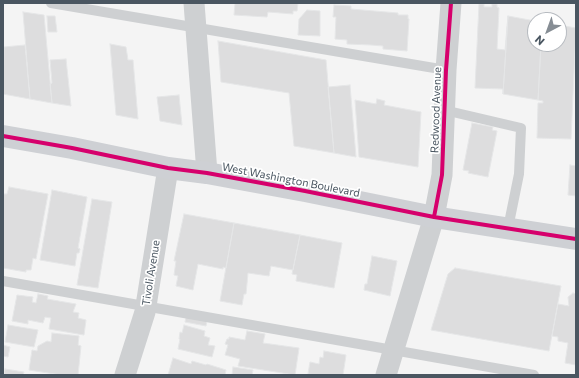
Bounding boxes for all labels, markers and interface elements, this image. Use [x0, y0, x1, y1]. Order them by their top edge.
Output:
north arrow [527, 12, 567, 52]
text: N [532, 33, 547, 48]
street label: Redwood Avenue [428, 67, 444, 153]
street label: West Washington Boulevard [221, 160, 361, 200]
street label: Tivoli Avenue [139, 239, 163, 307]

